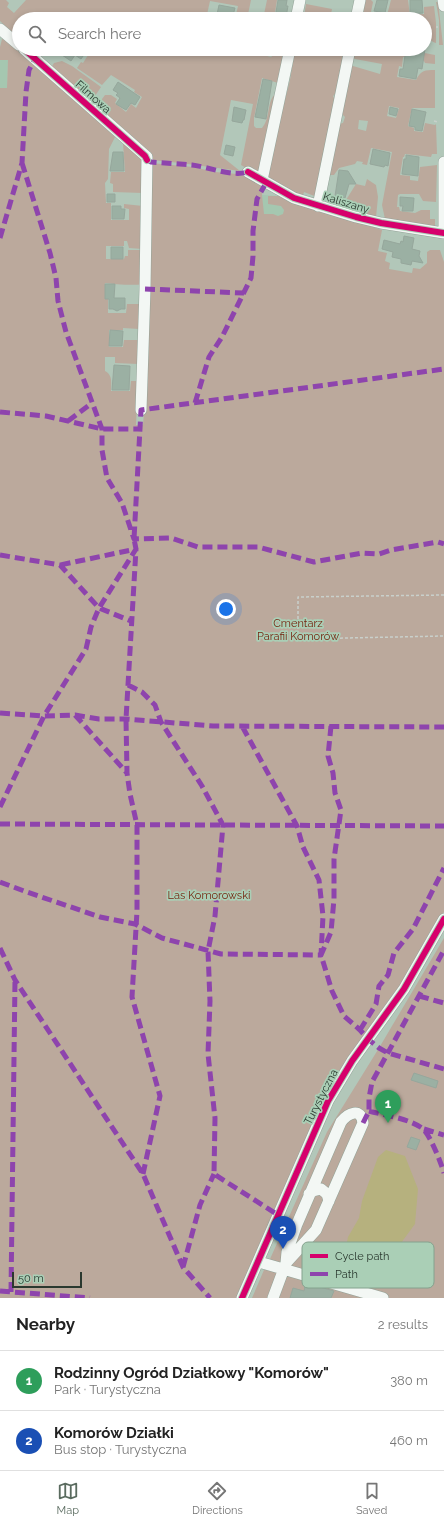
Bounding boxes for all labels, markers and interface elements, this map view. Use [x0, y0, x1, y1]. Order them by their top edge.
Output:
search box [12, 12, 432, 56]
icon: search [26, 23, 48, 45]
text: Search here [58, 25, 141, 43]
street label: Filmowa [73, 78, 113, 116]
street label: Kaliszany [321, 190, 371, 216]
your location [216, 599, 236, 619]
park label: Cmentarz Parafii Komorów [257, 617, 339, 643]
park label: Las Komorowski [168, 889, 250, 902]
street label: Turystyczna [301, 1067, 341, 1127]
pin: 1 [375, 1090, 401, 1123]
pin: 2 [270, 1216, 296, 1249]
legend [302, 1242, 434, 1288]
text: Cycle path [335, 1250, 389, 1263]
text: Path [335, 1268, 358, 1281]
scale bar [12, 1270, 82, 1289]
text: 50 m [18, 1272, 44, 1285]
text: Nearby [16, 1314, 75, 1334]
text: 2 results [378, 1317, 428, 1332]
text: Rodzinny Ogród Działkowy "Komorów" [54, 1364, 329, 1382]
text: 1 [26, 1373, 32, 1388]
text: 380 m [390, 1373, 428, 1388]
text: Park · Turystyczna [54, 1382, 161, 1397]
text: Komorów Działki [54, 1424, 174, 1442]
text: 2 [25, 1433, 33, 1448]
text: 460 m [390, 1433, 428, 1448]
text: Bus stop · Turystyczna [54, 1442, 187, 1457]
tab: Map [57, 1480, 79, 1517]
tab: Directions [192, 1480, 243, 1517]
tab: Saved [356, 1480, 387, 1517]

